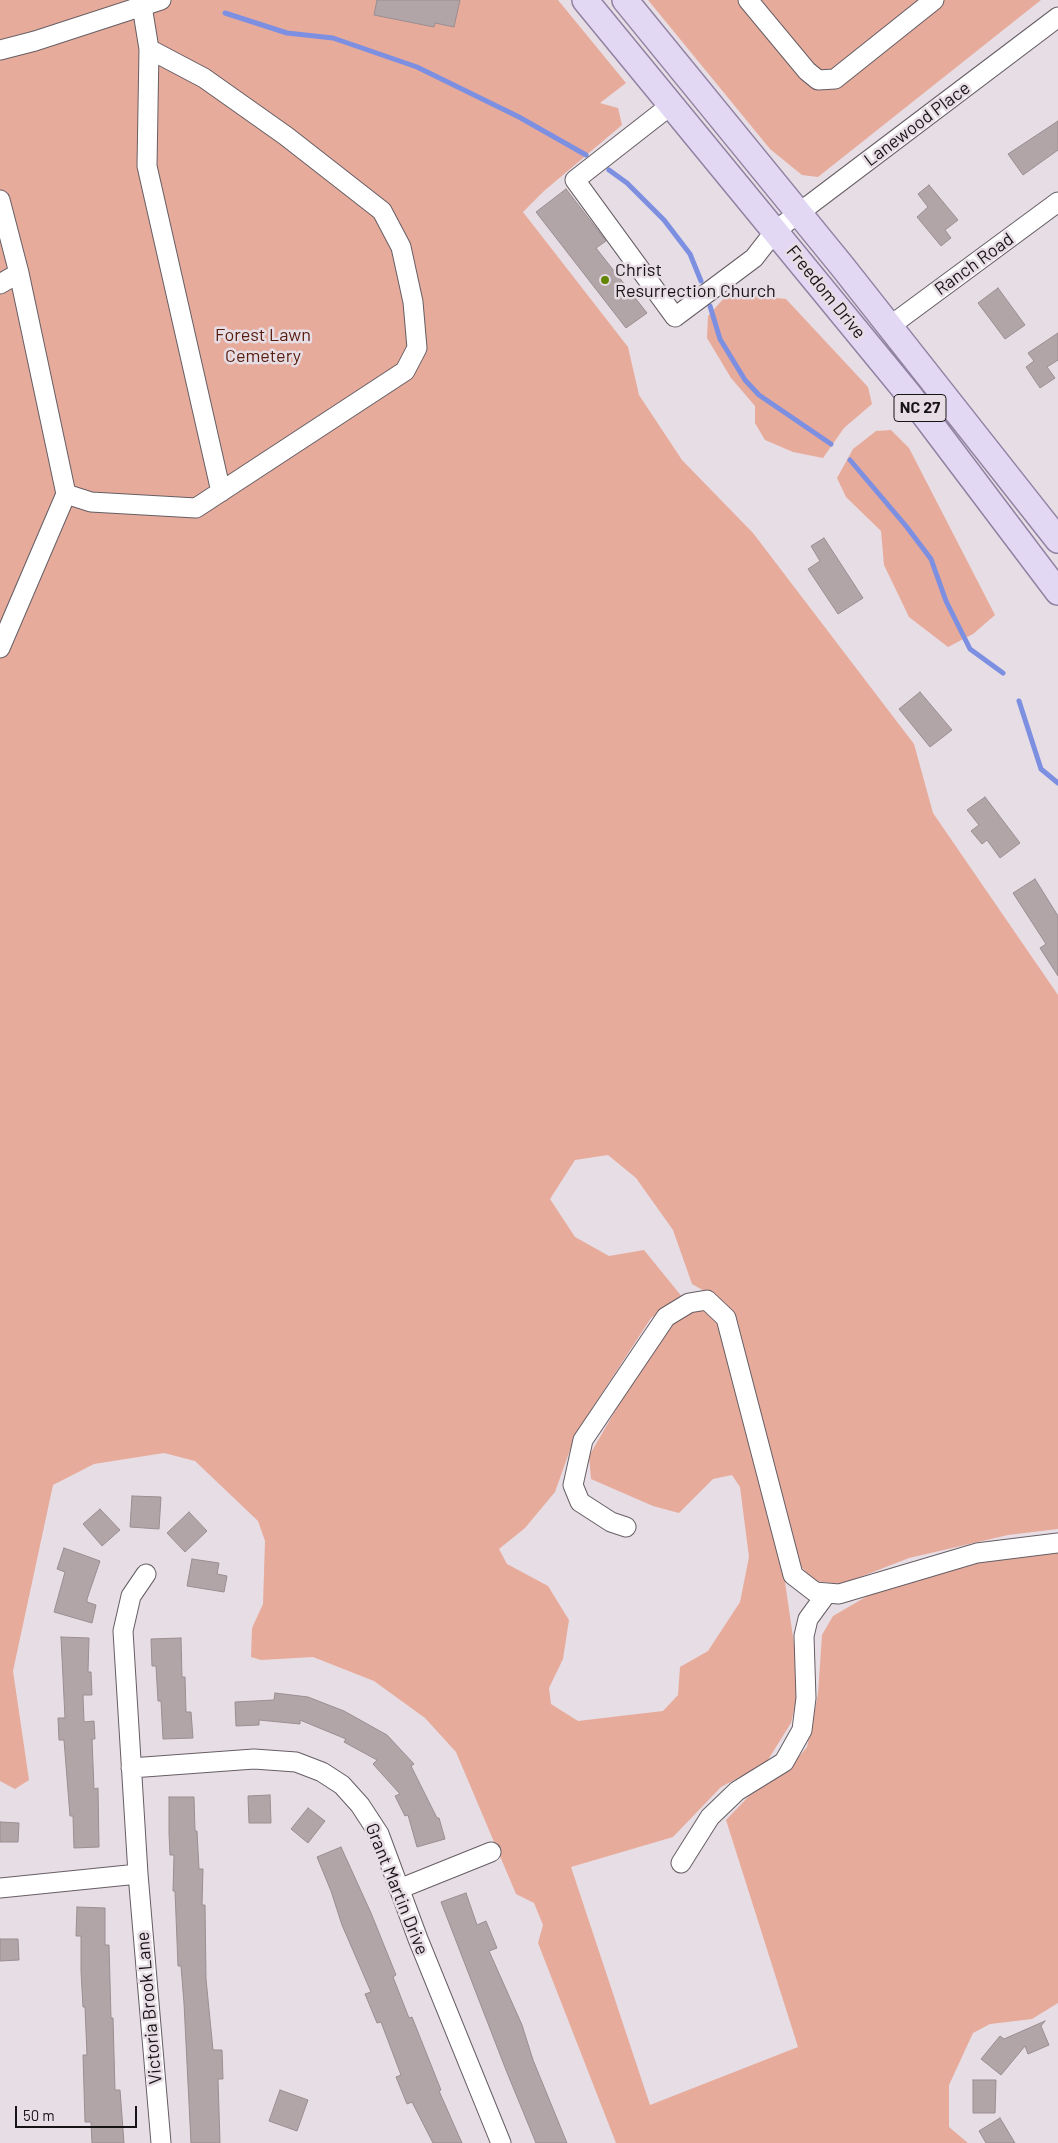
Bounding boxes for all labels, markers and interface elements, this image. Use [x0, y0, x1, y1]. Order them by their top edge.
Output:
street label: Lanewood Place [860, 77, 974, 171]
street label: Ranch Road [930, 228, 1018, 300]
street label: Freedom Drive [782, 241, 870, 343]
place label: Christ Resurrection Church [615, 259, 776, 302]
marker: Christ Resurrection Church [599, 274, 611, 286]
park label: Forest Lawn Cemetery [215, 324, 311, 366]
road number: NC 27 [894, 394, 946, 422]
street label: Grant Martin Drive [361, 1820, 433, 1958]
street label: Victoria Brook Lane [132, 1931, 166, 2085]
scale bar [18, 2096, 140, 2128]
text: 50 m [23, 2106, 55, 2124]

